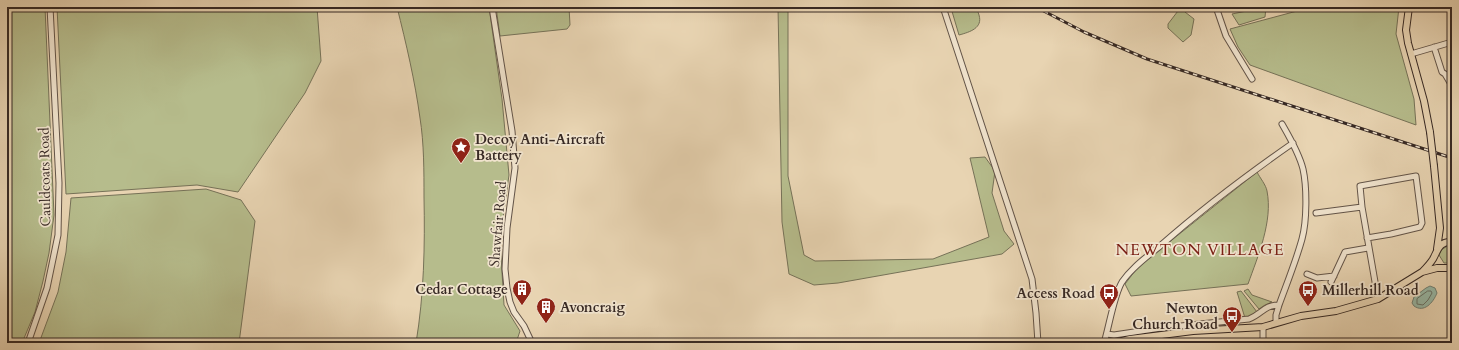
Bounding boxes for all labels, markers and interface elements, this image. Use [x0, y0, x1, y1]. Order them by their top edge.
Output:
street label: Cauldcoats Road [35, 127, 55, 227]
place label: Decoy Anti-Aircraft Battery [475, 130, 605, 165]
place icon: Decoy Anti-Aircraft Battery [450, 136, 472, 164]
street label: Shawfair Road [485, 180, 511, 268]
district label: NEWTON VILLAGE [1115, 239, 1285, 261]
building icon: Cedar Cottage [511, 278, 533, 306]
bus stop icon: Millerhill Road [1297, 279, 1319, 307]
place label: Cedar Cottage [415, 280, 508, 299]
place label: Millerhill Road [1322, 281, 1419, 300]
bus stop icon: Access Road [1098, 282, 1120, 310]
place label: Access Road [1016, 284, 1095, 303]
building icon: Avoncraig [535, 296, 557, 324]
place label: Avoncraig [560, 298, 626, 317]
place label: Newton Church Road [1132, 299, 1218, 334]
bus stop icon: Newton Church Road [1221, 305, 1243, 333]

